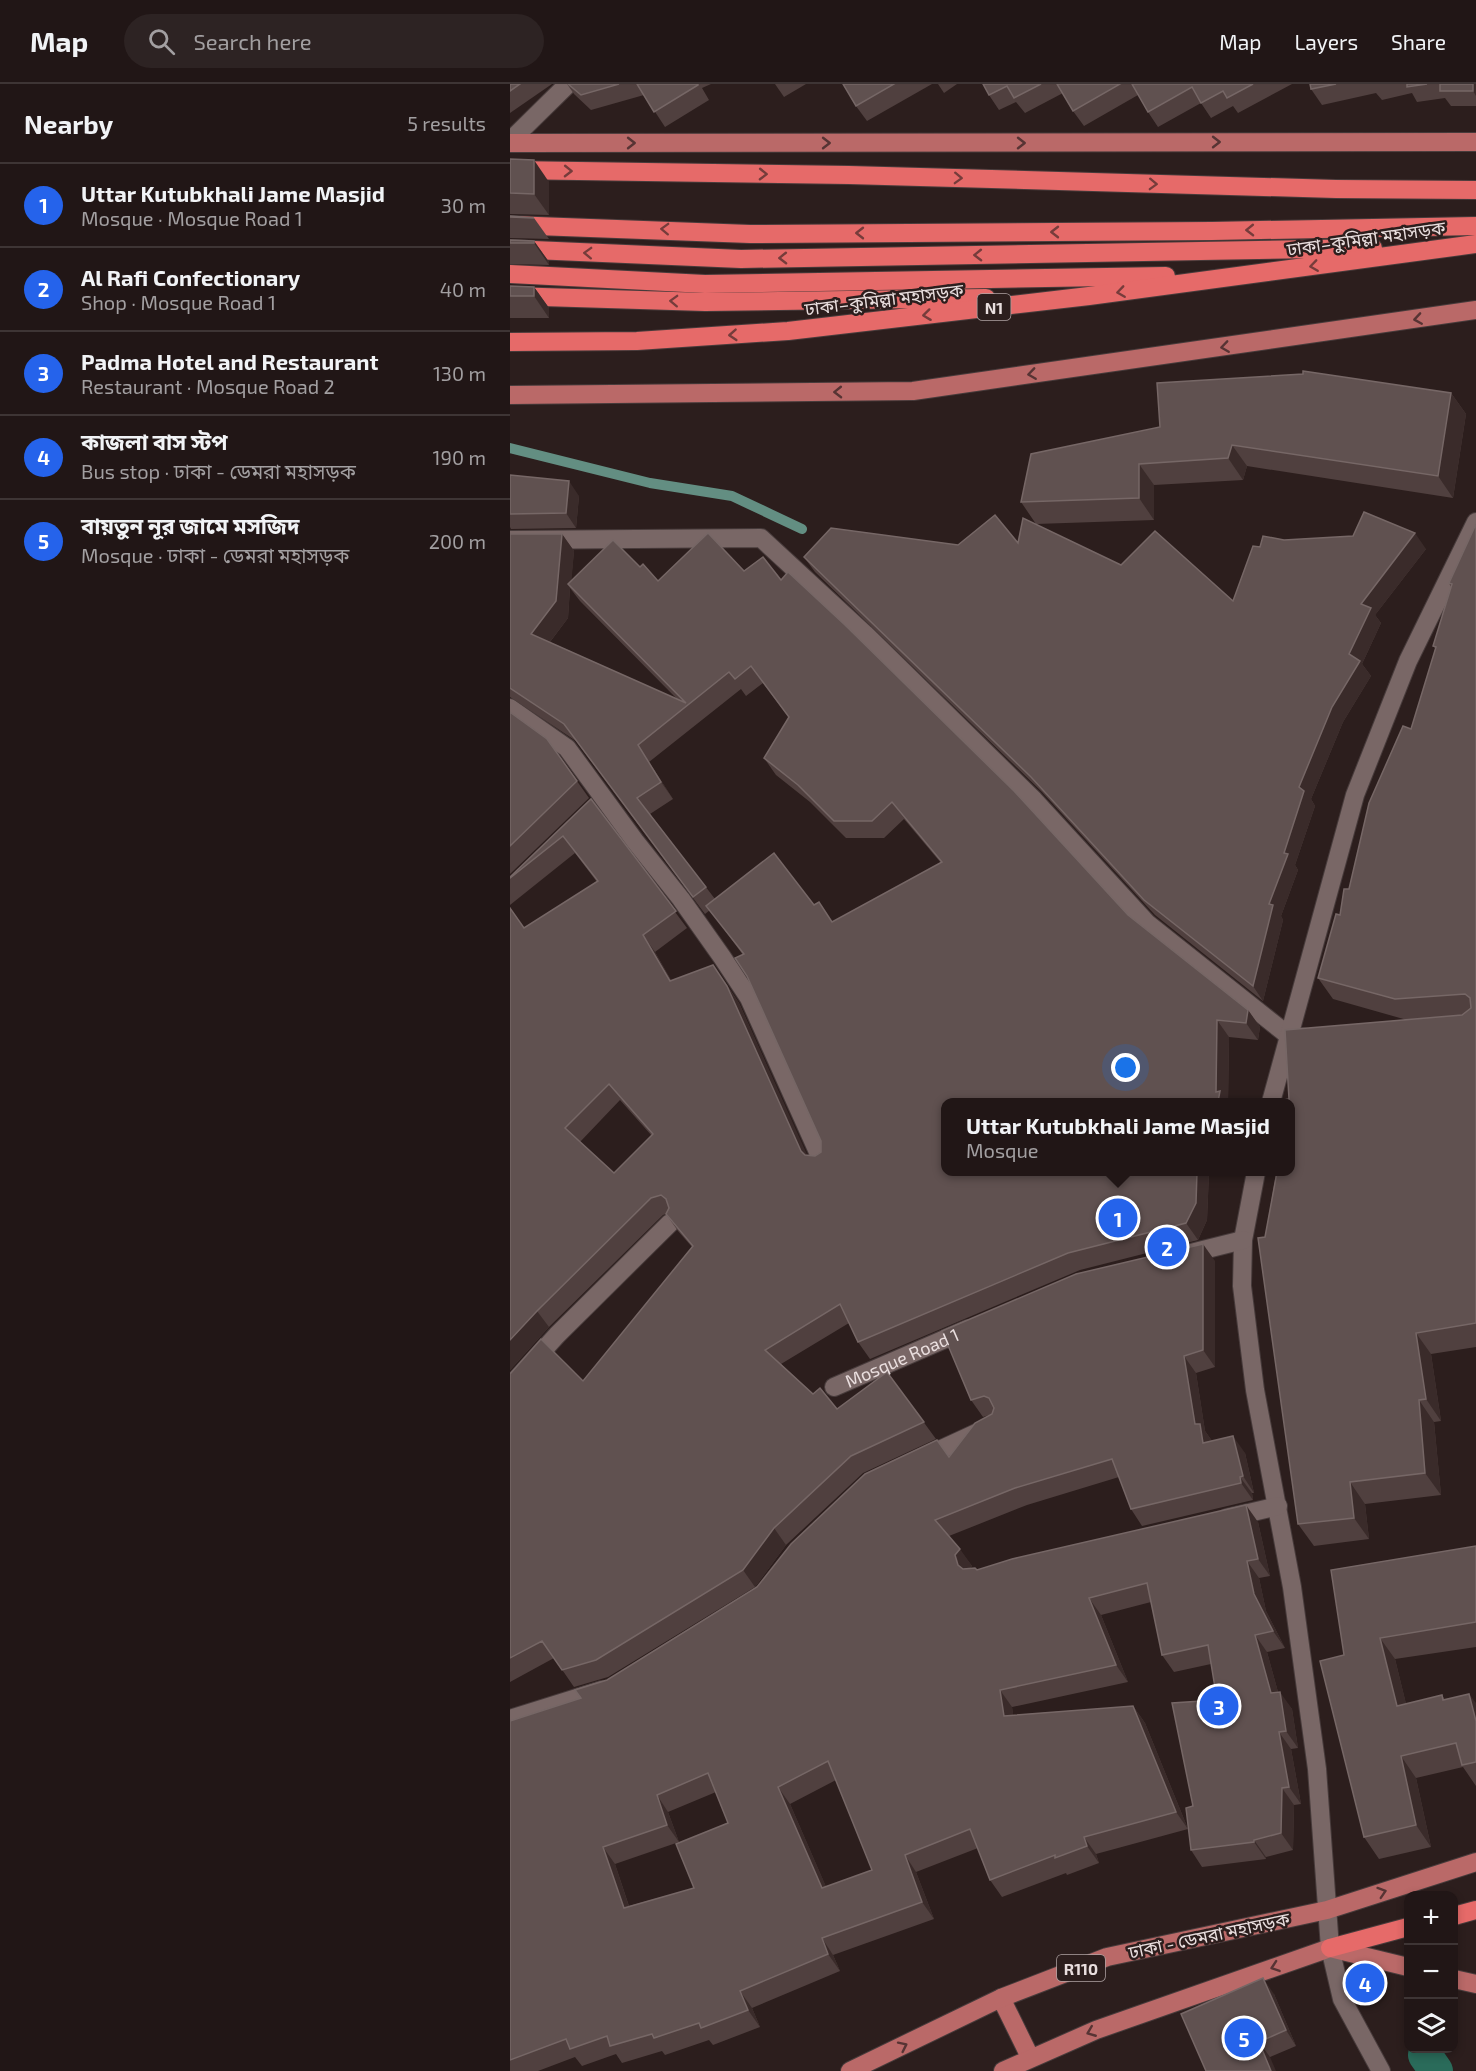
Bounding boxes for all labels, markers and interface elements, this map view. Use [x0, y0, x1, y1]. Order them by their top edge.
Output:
search box [124, 14, 544, 68]
text: Map [30, 24, 88, 58]
icon: search [145, 25, 178, 58]
text: Search here [193, 28, 312, 54]
text: Map [1219, 29, 1261, 54]
text: Layers [1294, 29, 1358, 54]
text: Share [1391, 29, 1446, 54]
text: Nearby [24, 108, 113, 139]
text: 5 results [407, 111, 486, 135]
one-way arrow [1017, 136, 1026, 149]
one-way arrow [1212, 136, 1221, 148]
one-way arrow [627, 137, 636, 149]
one-way arrow [822, 137, 831, 149]
one-way arrow [564, 165, 573, 177]
one-way arrow [759, 167, 768, 180]
one-way arrow [954, 172, 963, 184]
one-way arrow [1149, 178, 1158, 190]
text: Uttar Kutubkhali Jame Masjid [81, 180, 385, 206]
text: 1 [39, 193, 48, 217]
text: 30 m [441, 193, 486, 217]
text: Mosque · Mosque Road 1 [81, 206, 303, 230]
street label: ঢাকা–কুমিল্লা মহাসড়ক [1284, 216, 1447, 261]
one-way arrow [660, 223, 669, 235]
one-way arrow [1245, 224, 1254, 236]
one-way arrow [1050, 226, 1059, 238]
one-way arrow [855, 227, 864, 239]
one-way arrow [583, 246, 592, 259]
one-way arrow [973, 249, 982, 261]
one-way arrow [778, 252, 787, 265]
one-way arrow [1309, 260, 1319, 272]
text: Al Rafi Confectionary [81, 264, 300, 290]
text: 2 [38, 277, 49, 301]
text: 40 m [440, 277, 486, 301]
street label: ঢাকা–কুমিল্লা মহাসড়ক [802, 278, 965, 321]
one-way arrow [1116, 285, 1125, 298]
text: Shop · Mosque Road 1 [81, 290, 276, 314]
road number: N1 [978, 294, 1010, 320]
one-way arrow [669, 295, 678, 307]
one-way arrow [922, 308, 932, 321]
one-way arrow [1414, 312, 1424, 325]
one-way arrow [729, 328, 738, 341]
one-way arrow [1221, 340, 1230, 352]
text: Padma Hotel and Restaurant [81, 348, 378, 374]
text: 3 [38, 361, 49, 385]
text: 130 m [433, 361, 486, 385]
one-way arrow [1027, 367, 1037, 379]
text: Restaurant · Mosque Road 2 [81, 374, 335, 398]
one-way arrow [834, 386, 843, 398]
text: কাজলা বাস স্টপ [81, 428, 228, 454]
text: 4 [37, 445, 50, 469]
text: 190 m [433, 445, 486, 469]
text: Bus stop · ঢাকা - ডেমরা মহাসড়ক [81, 459, 356, 483]
text: বায়তুন নূর জামে মসজিদ [81, 512, 299, 538]
text: 5 [38, 529, 49, 553]
text: 200 m [429, 529, 486, 553]
text: Mosque · ঢাকা - ডেমরা মহাসড়ক [81, 543, 349, 567]
your location [1111, 1053, 1140, 1082]
popup [941, 1098, 1295, 1176]
text: Uttar Kutubkhali Jame Masjid [966, 1112, 1270, 1138]
text: Mosque [966, 1138, 1039, 1162]
pin: 1 [1098, 1196, 1138, 1240]
pin: 2 [1148, 1224, 1186, 1270]
street label: Mosque Road 1 [842, 1323, 962, 1392]
pin: 3 [1200, 1684, 1238, 1728]
one-way arrow [1376, 1886, 1387, 1899]
map controls [1404, 1891, 1458, 2053]
button: + [1404, 1891, 1458, 1945]
street label: ঢাকা - ডেমরা মহাসড়ক [1126, 1907, 1292, 1963]
button: − [1404, 1945, 1458, 1999]
road number: R110 [1057, 1955, 1105, 1981]
one-way arrow [1270, 1960, 1281, 1973]
pin: 4 [1346, 1960, 1384, 2006]
button: layers [1404, 1999, 1458, 2053]
pin: 5 [1224, 2016, 1264, 2060]
one-way arrow [1086, 2025, 1097, 2037]
one-way arrow [896, 2041, 907, 2053]

